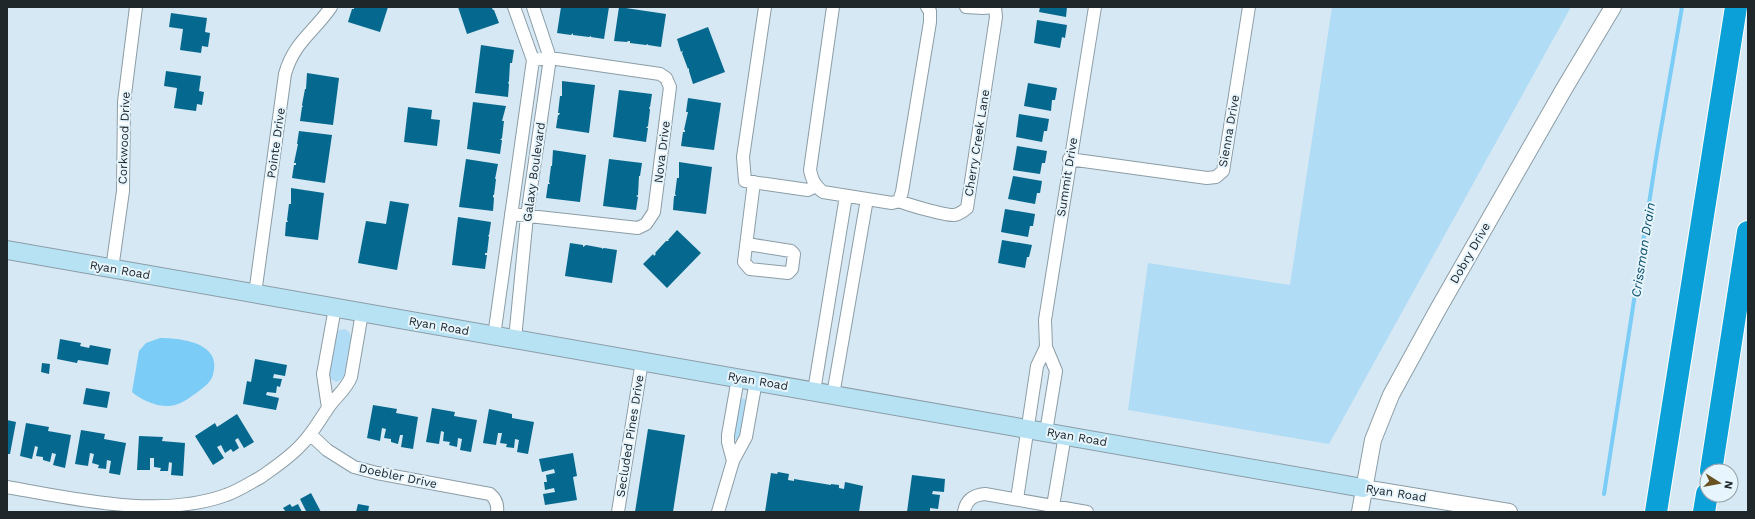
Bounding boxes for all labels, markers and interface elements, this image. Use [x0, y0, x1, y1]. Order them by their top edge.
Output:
street label: Cherry Creek Lane [962, 88, 992, 197]
street label: Corkwood Drive [115, 91, 133, 185]
street label: Sienna Drive [1216, 94, 1242, 168]
street label: Pointe Drive [264, 107, 288, 179]
street label: Nova Drive [651, 120, 673, 184]
street label: Galaxy Boulevard [520, 121, 548, 223]
street label: Summit Drive [1054, 136, 1080, 218]
water label: Crissman Drain [1628, 201, 1658, 299]
street label: Dobry Drive [1447, 220, 1493, 286]
street label: Ryan Road [89, 258, 151, 282]
street label: Ryan Road [408, 314, 470, 338]
street label: Ryan Road [727, 369, 789, 393]
street label: Secluded Pines Drive [613, 374, 647, 498]
street label: Ryan Road [1046, 425, 1108, 449]
street label: Doebler Drive [358, 461, 438, 491]
north arrow [1699, 463, 1739, 503]
text: N [1721, 480, 1735, 490]
street label: Ryan Road [1365, 481, 1427, 505]

